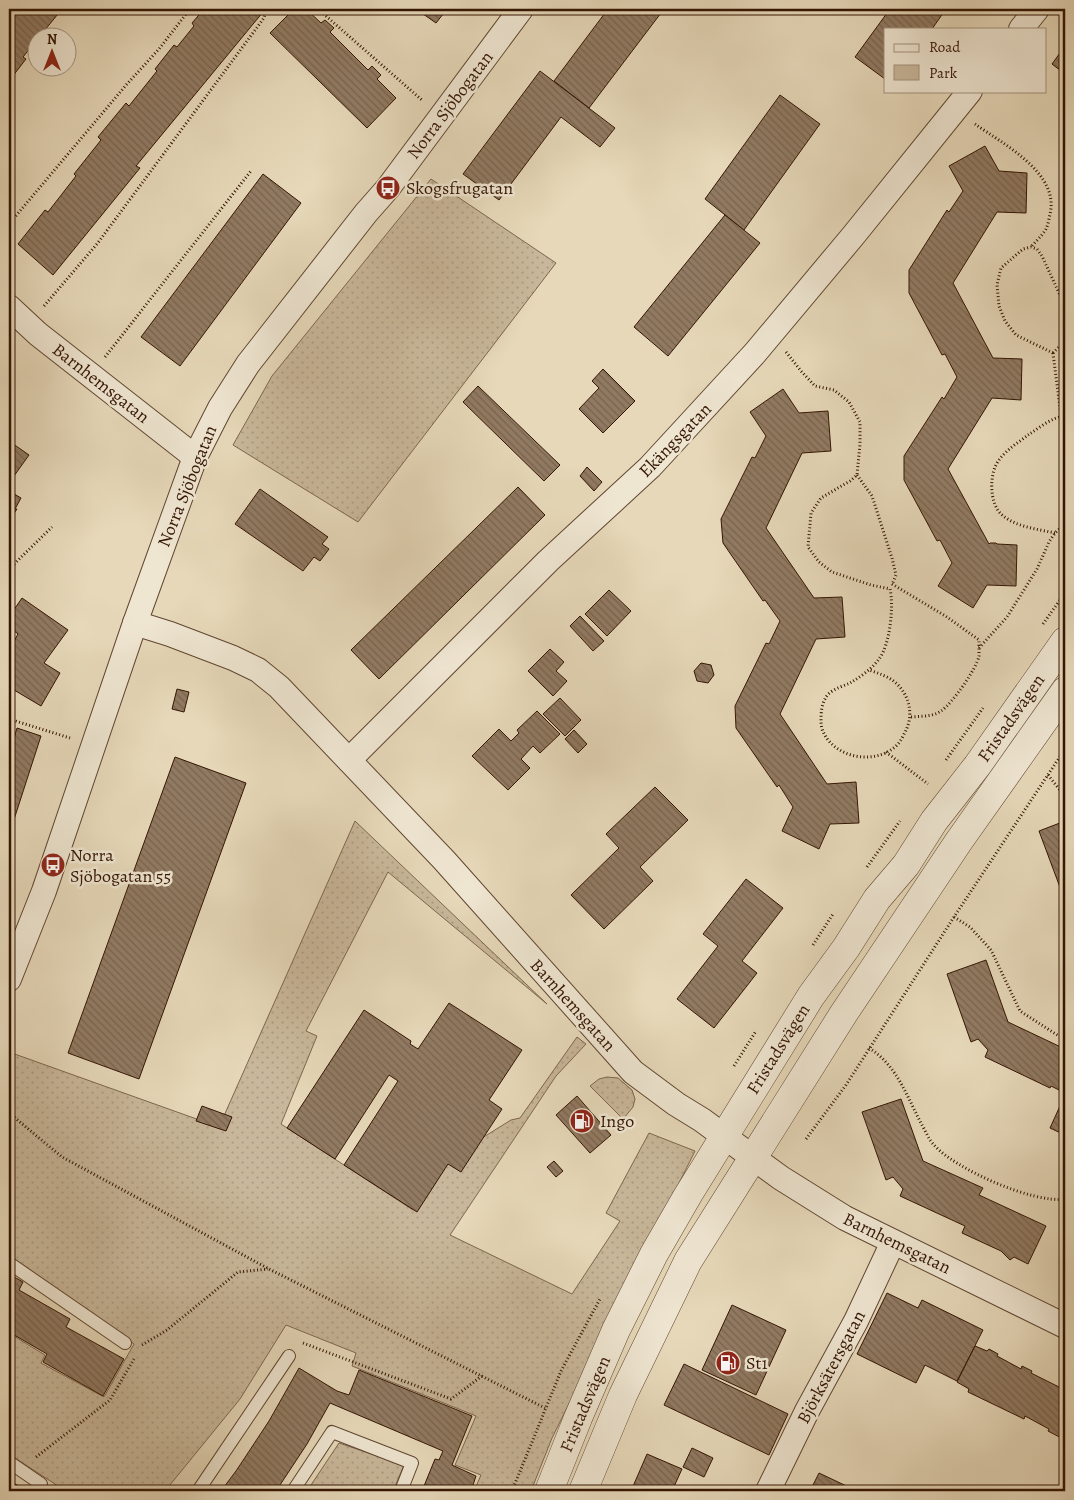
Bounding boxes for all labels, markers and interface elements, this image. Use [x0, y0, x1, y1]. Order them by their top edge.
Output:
north arrow [28, 28, 78, 78]
legend [884, 28, 1046, 92]
text: N [47, 30, 57, 49]
text: Road [929, 37, 961, 57]
street label: Norra Sjöbogatan [401, 46, 499, 164]
text: Park [929, 63, 958, 83]
bus stop icon: Skogsfrugatan [375, 175, 401, 201]
place label: Skogsfrugatan [406, 176, 513, 200]
street label: Barnhemsgatan [47, 337, 155, 429]
street label: Ekängsgatan [633, 397, 717, 483]
street label: Norra Sjöbogatan [152, 421, 222, 550]
street label: Fristadsvägen [972, 669, 1050, 767]
place label: Norra Sjöbogatan 55 [70, 843, 171, 888]
bus stop icon: Norra Sjöbogatan 55 [40, 852, 66, 878]
street label: Barnhemsgatan [525, 953, 621, 1057]
street label: Fristadsvägen [741, 999, 815, 1099]
fuel station icon: Ingo [569, 1108, 595, 1134]
place label: Ingo [600, 1109, 634, 1133]
street label: Barnhemsgatan [839, 1207, 955, 1280]
street label: Björksätersgatan [791, 1306, 871, 1428]
fuel station icon: St1 [715, 1350, 741, 1376]
place label: St1 [746, 1351, 768, 1375]
street label: Fristadsvägen [554, 1352, 616, 1456]

